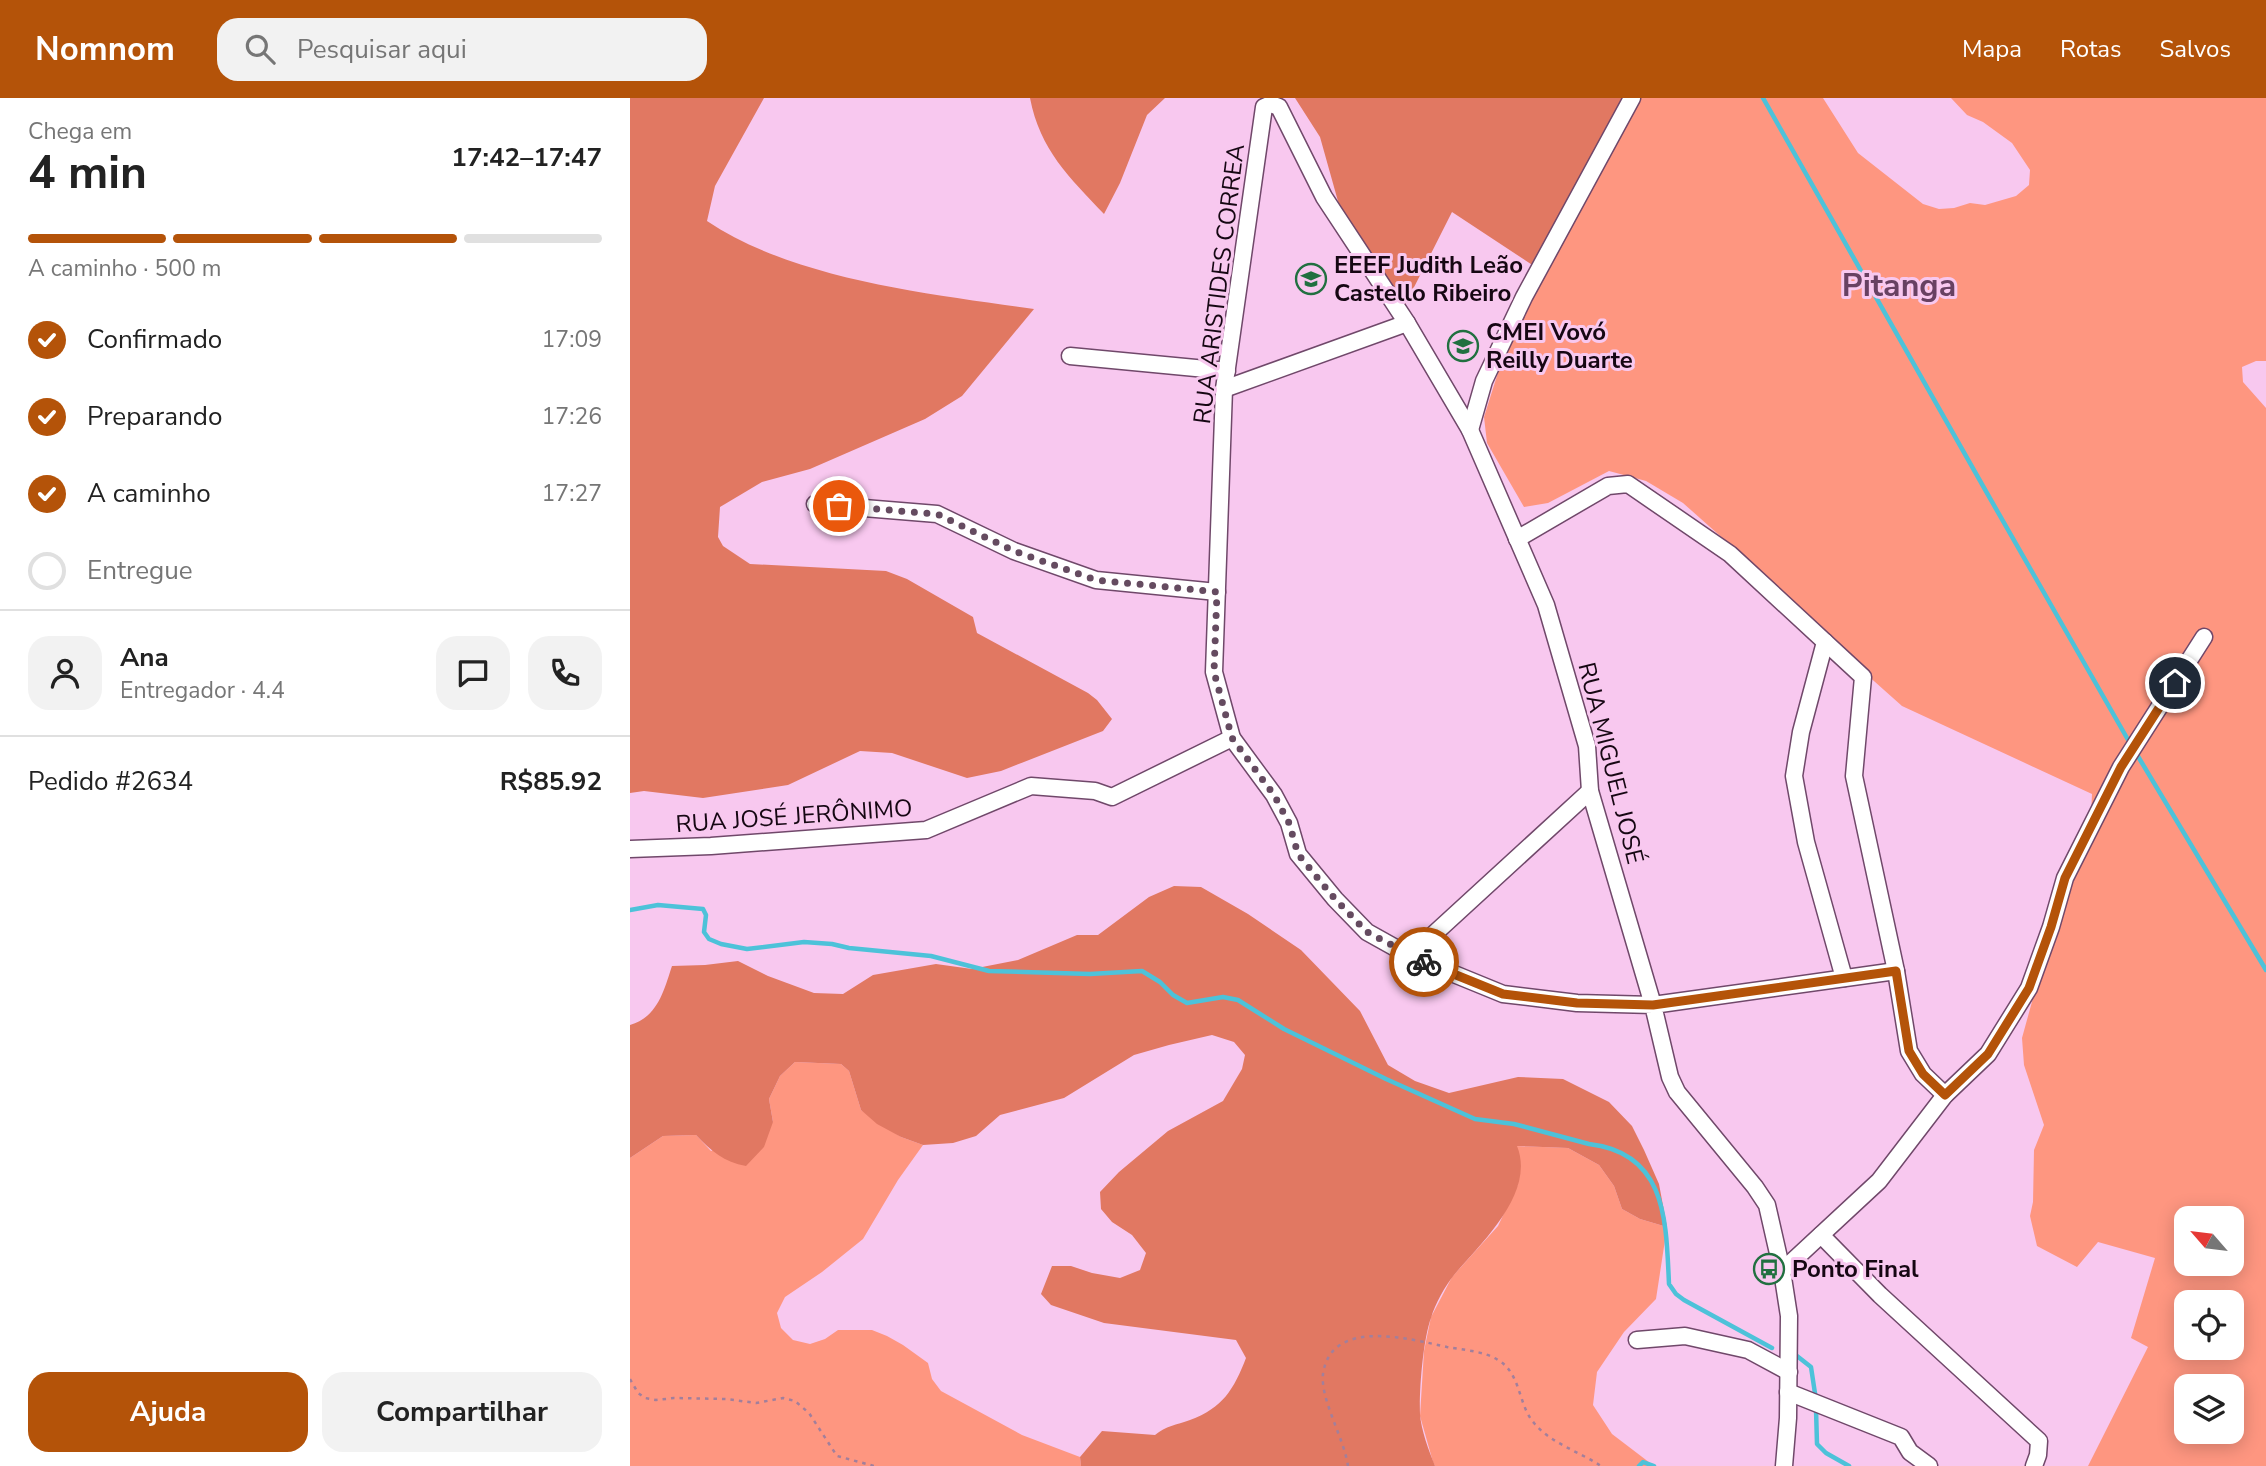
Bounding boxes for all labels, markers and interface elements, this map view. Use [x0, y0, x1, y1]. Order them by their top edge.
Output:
search box [217, 18, 707, 81]
text: Nomnom [35, 27, 175, 72]
icon: search [241, 30, 279, 68]
text: Pesquisar aqui [297, 32, 467, 67]
text: Mapa [1962, 33, 2022, 65]
text: Rotas [2060, 33, 2122, 65]
text: Salvos [2160, 33, 2231, 65]
text: Chega em [28, 116, 132, 147]
text: 17:42–17:47 [451, 140, 602, 175]
text: 4 min [28, 141, 147, 204]
street label: RUA ARISTIDES CORREA [1186, 142, 1252, 426]
place label: EEEF Judith Leão Castello Ribeiro [1334, 249, 1523, 309]
text: A caminho · 500 m [28, 253, 221, 284]
school or university icon: EEEF Judith Leão Castello Ribeiro [1294, 262, 1328, 296]
district label: Pitanga [1842, 264, 1956, 307]
place label: CMEI Vovó Reilly Duarte [1486, 316, 1633, 376]
icon: check [28, 321, 66, 359]
text: Confirmado [87, 322, 222, 357]
text: 17:09 [542, 324, 602, 355]
school or university icon: CMEI Vovó Reilly Duarte [1446, 329, 1480, 363]
icon: check [28, 398, 66, 436]
text: Preparando [87, 399, 222, 434]
text: 17:26 [542, 401, 602, 432]
icon: check [28, 475, 66, 513]
text: A caminho [87, 476, 211, 511]
pin [809, 476, 869, 536]
text: 17:27 [542, 478, 602, 509]
icon: bag [820, 487, 858, 525]
text: Entregue [87, 553, 193, 588]
button: person [28, 636, 102, 710]
button: chat [436, 636, 510, 710]
button: phone [528, 636, 602, 710]
text: Ana [120, 640, 169, 675]
pin [2145, 653, 2205, 713]
street label: RUA MIGUEL JOSÉ [1570, 659, 1652, 867]
icon: home [2156, 664, 2194, 702]
text: Entregador · 4.4 [120, 675, 285, 706]
text: Pedido #2634 [28, 764, 193, 799]
text: R$85.92 [500, 764, 602, 799]
street label: RUA JOSÉ JERÔNIMO [675, 792, 913, 840]
courier [1389, 927, 1459, 997]
icon: bike [1405, 943, 1443, 981]
north arrow [2174, 1206, 2244, 1276]
map controls [2174, 1206, 2244, 1444]
bus stop icon: Ponto Final [1752, 1252, 1786, 1286]
place label: Ponto Final [1792, 1253, 1919, 1285]
button: locate [2174, 1290, 2244, 1360]
button: Ajuda [28, 1372, 308, 1452]
button: Compartilhar [322, 1372, 602, 1452]
button: layers [2174, 1374, 2244, 1444]

